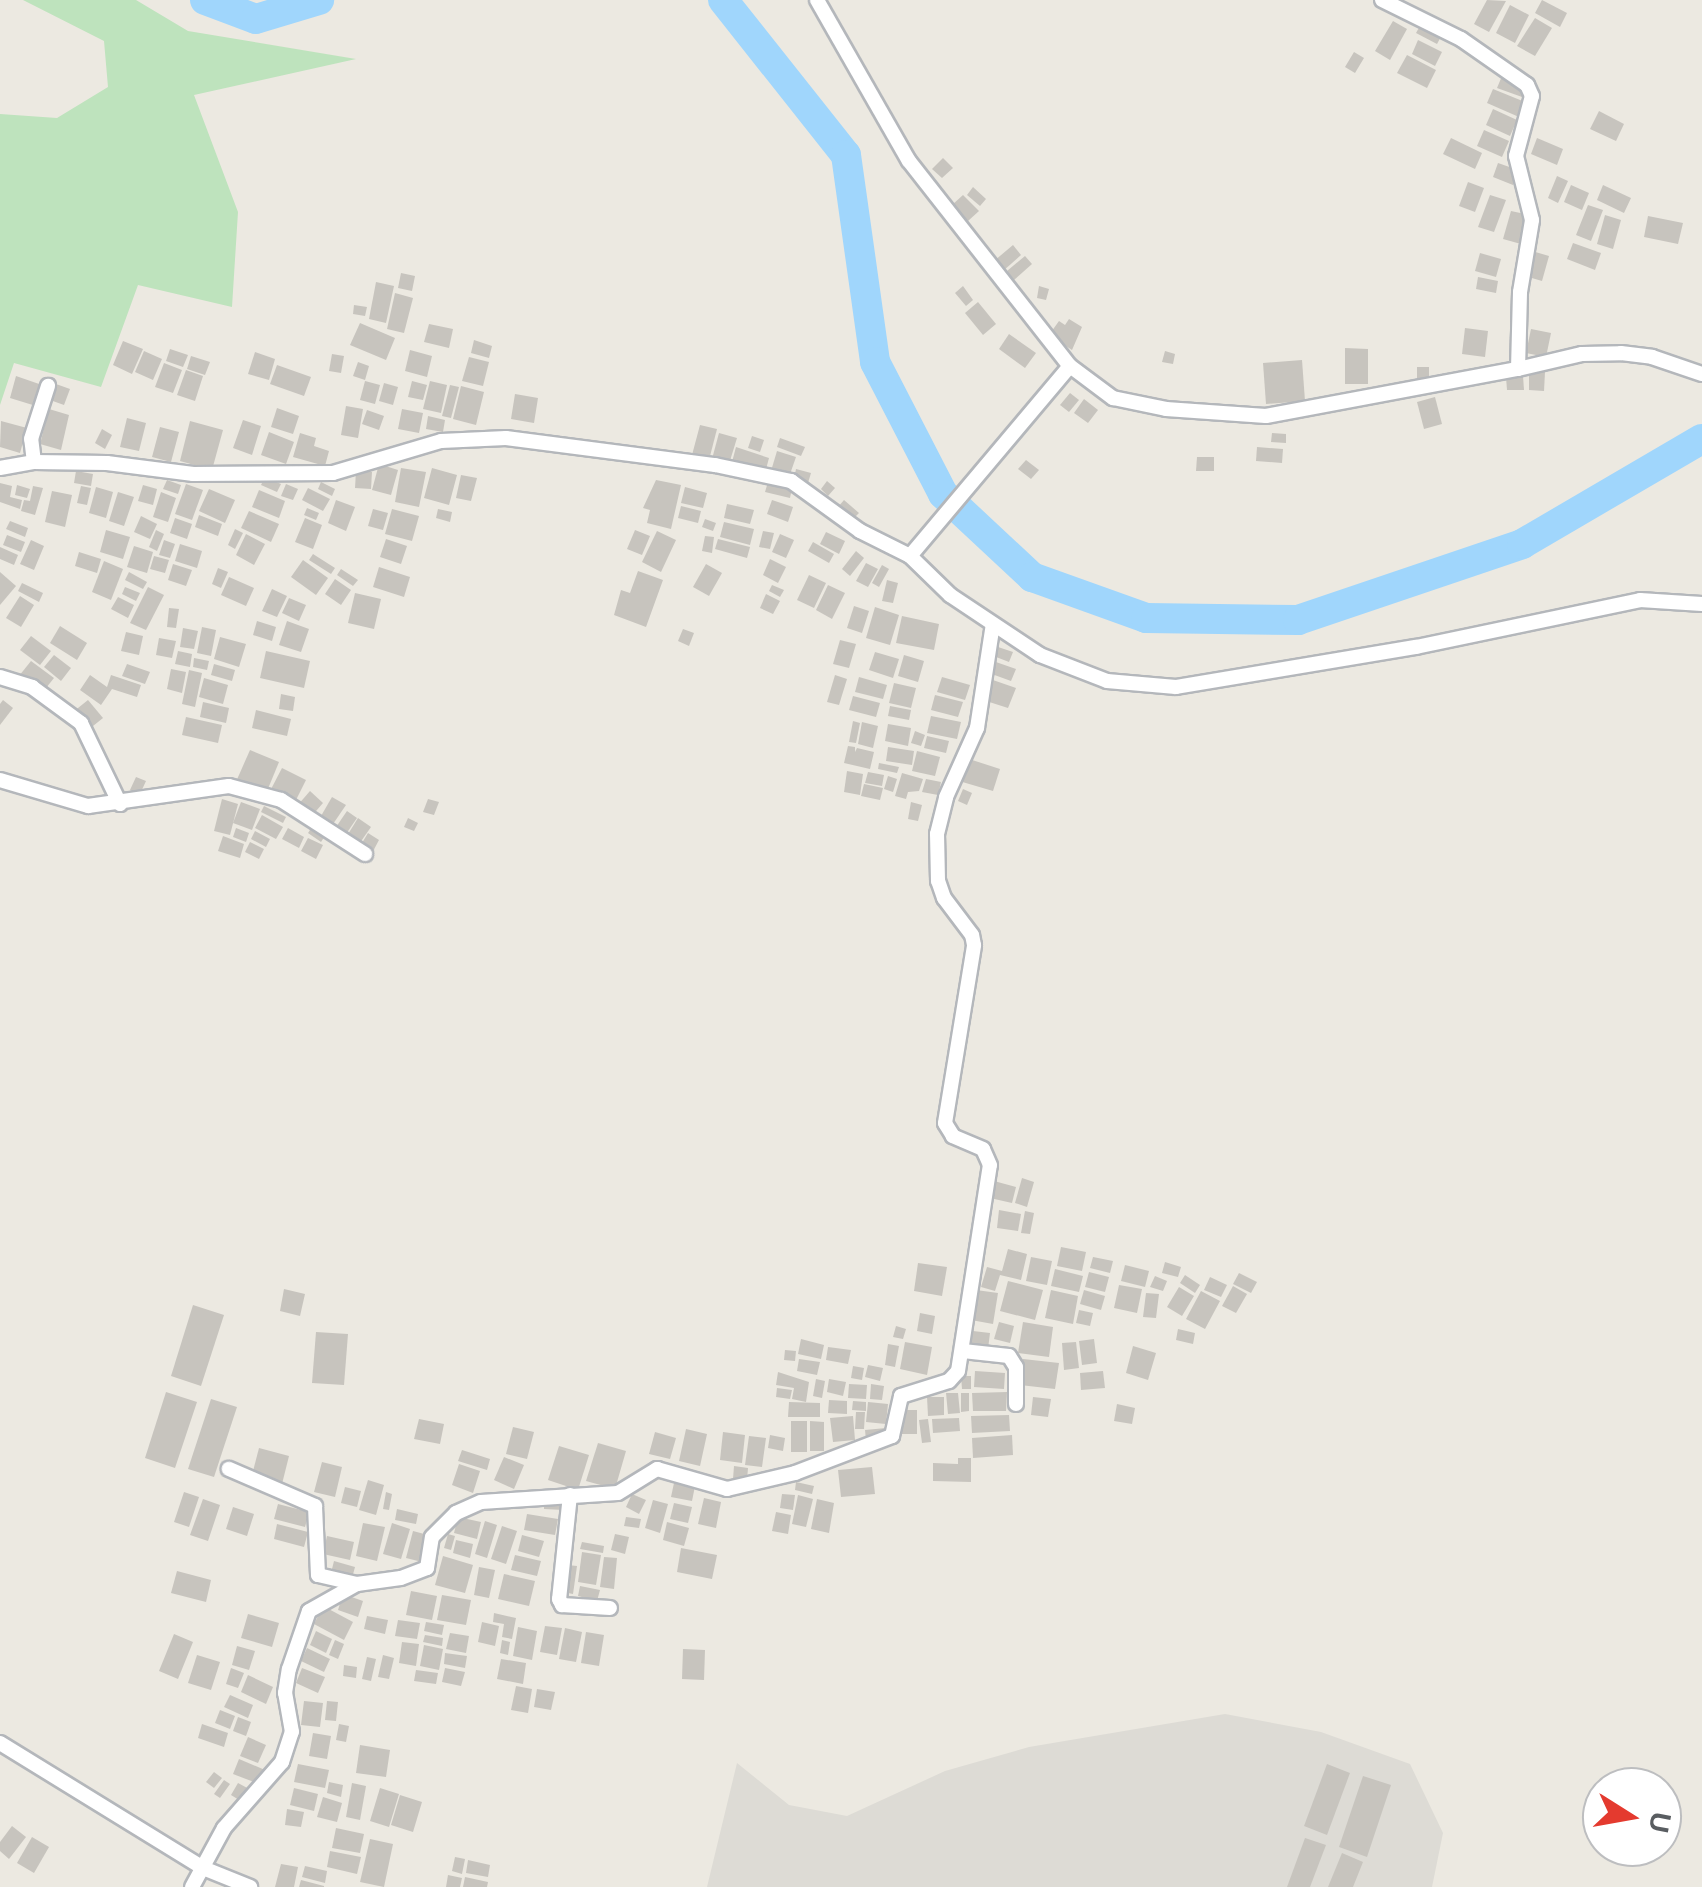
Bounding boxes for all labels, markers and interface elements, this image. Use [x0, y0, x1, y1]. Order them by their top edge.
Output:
north arrow [1582, 1767, 1682, 1867]
text: U [1643, 1810, 1677, 1835]

